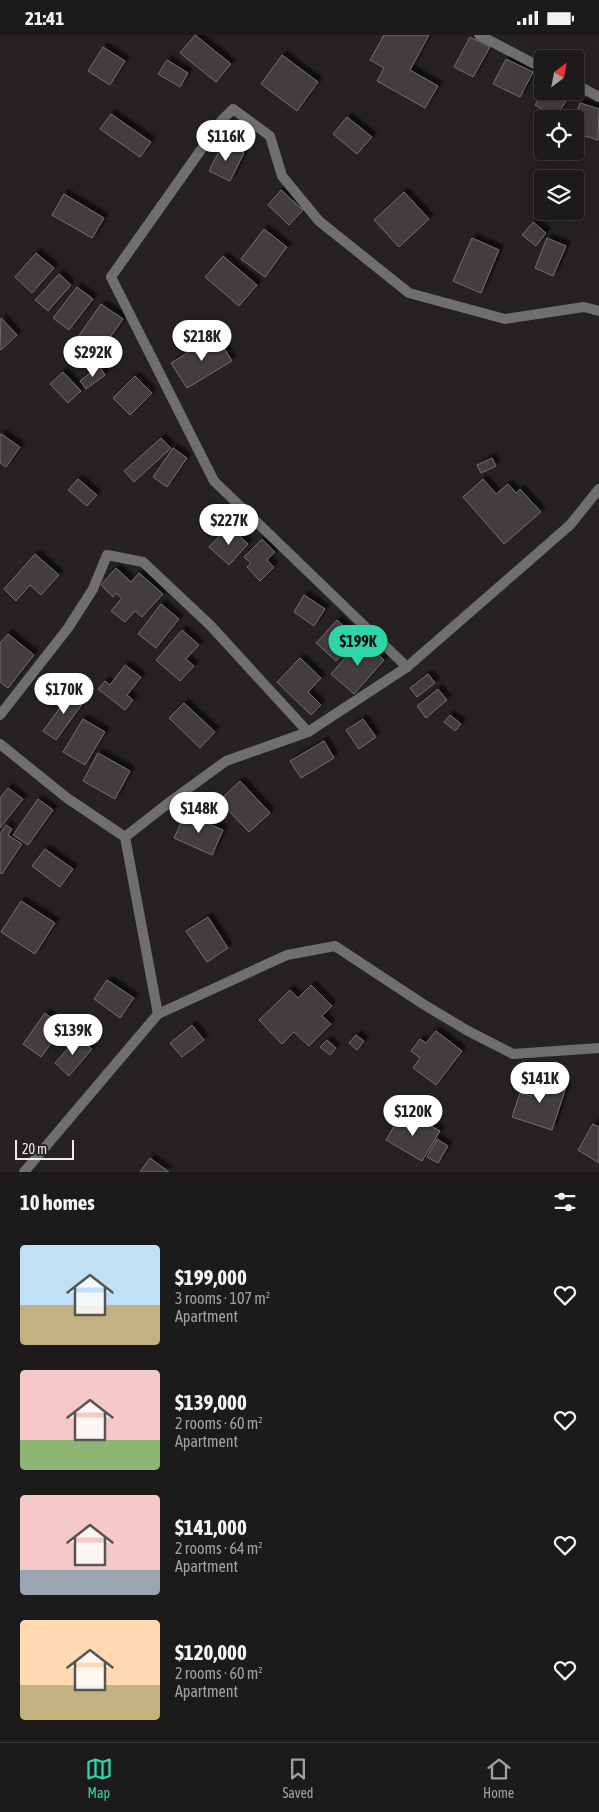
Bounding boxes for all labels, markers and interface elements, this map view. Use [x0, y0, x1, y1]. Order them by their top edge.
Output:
text: 21:41 [25, 7, 64, 29]
north arrow [534, 50, 584, 100]
map controls [534, 50, 584, 220]
button: locate [534, 110, 584, 160]
pin: $116K [191, 119, 261, 162]
text: $116K [207, 127, 245, 145]
button: layers [534, 170, 584, 220]
pin: $218K [167, 319, 237, 362]
text: $218K [183, 327, 221, 345]
pin: $292K [58, 335, 128, 378]
text: $292K [74, 343, 112, 361]
pin: $227K [194, 503, 264, 546]
text: $227K [210, 511, 248, 529]
pin: $199K [323, 625, 393, 667]
text: $199K [339, 632, 377, 650]
pin: $170K [29, 673, 99, 715]
text: $170K [45, 680, 83, 698]
pin: $148K [164, 791, 234, 834]
text: $148K [180, 799, 218, 817]
pin: $139K [38, 1013, 108, 1056]
text: $139K [54, 1021, 92, 1039]
pin: $141K [505, 1061, 575, 1104]
text: $141K [521, 1069, 559, 1087]
pin: $120K [378, 1095, 448, 1137]
text: $120K [394, 1102, 432, 1120]
scale bar [15, 1137, 74, 1160]
text: 20 m [22, 1141, 47, 1157]
icon: filters [551, 1188, 579, 1216]
text: 10 homes [20, 1190, 95, 1214]
icon: home [60, 1265, 120, 1325]
text: $199,000 [175, 1265, 247, 1289]
icon: heart [551, 1281, 579, 1309]
text: 3 rooms · 107 m² [175, 1289, 270, 1307]
text: Apartment [175, 1307, 238, 1325]
icon: home [60, 1390, 120, 1450]
text: $139,000 [175, 1390, 247, 1414]
icon: heart [551, 1406, 579, 1434]
text: 2 rooms · 60 m² [175, 1414, 263, 1432]
text: Apartment [175, 1432, 238, 1450]
icon: home [60, 1515, 120, 1575]
text: $141,000 [175, 1515, 247, 1539]
icon: heart [551, 1531, 579, 1559]
text: 2 rooms · 64 m² [175, 1539, 263, 1557]
text: Apartment [175, 1557, 238, 1575]
icon: home [60, 1640, 120, 1700]
text: $120,000 [175, 1640, 247, 1664]
icon: heart [551, 1656, 579, 1684]
text: 2 rooms · 60 m² [175, 1664, 263, 1682]
text: Apartment [175, 1682, 238, 1700]
tab: Map [85, 1755, 113, 1801]
tab: Saved [282, 1755, 313, 1801]
tab: Home [483, 1755, 514, 1801]

